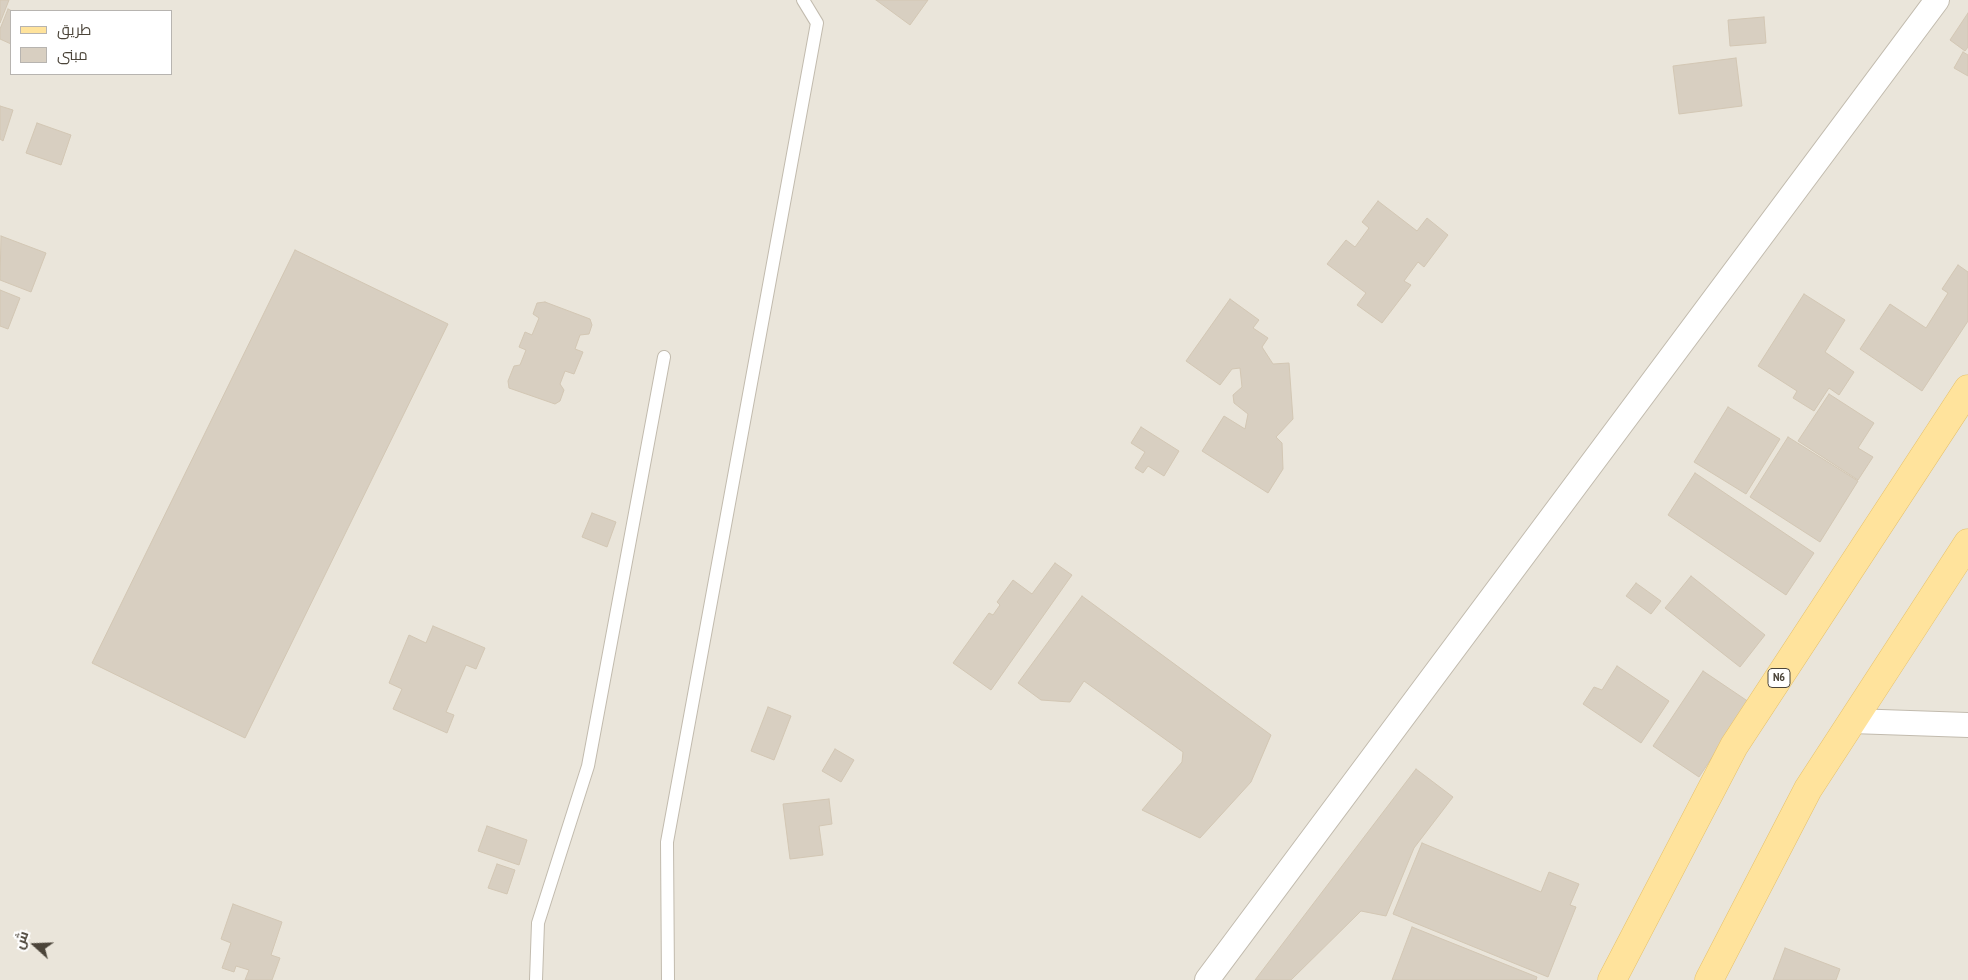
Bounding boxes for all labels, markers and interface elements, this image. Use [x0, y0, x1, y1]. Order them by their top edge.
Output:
legend [10, 10, 172, 75]
text: طريق [57, 20, 91, 39]
text: مبنى [57, 45, 88, 64]
road number: N6 [1768, 668, 1790, 688]
north arrow [10, 920, 60, 970]
text: ش [9, 928, 32, 951]

